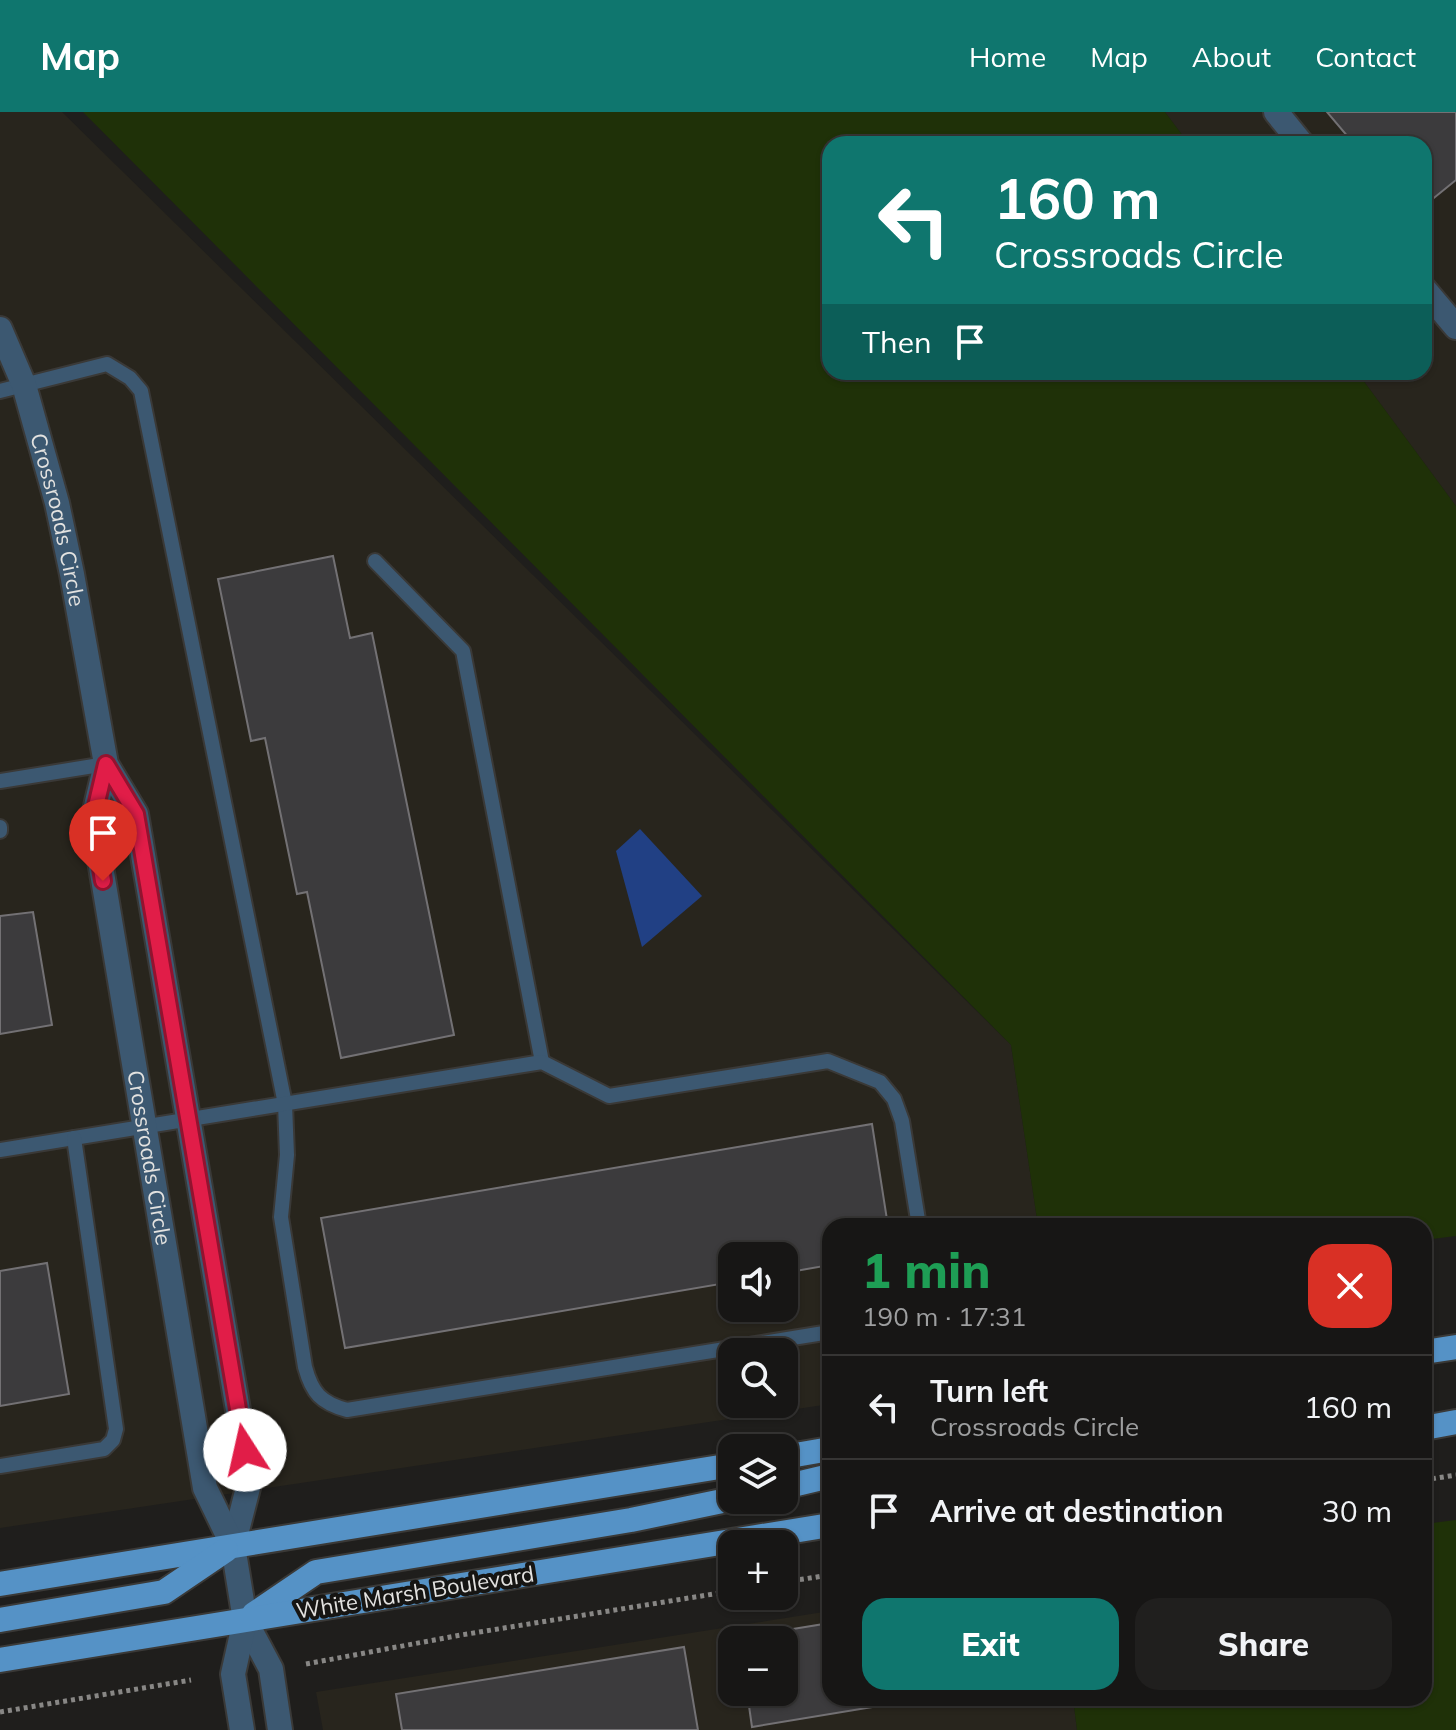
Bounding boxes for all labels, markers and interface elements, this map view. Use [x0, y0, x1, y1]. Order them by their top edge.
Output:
text: Map [40, 32, 120, 80]
text: Home [969, 39, 1046, 74]
text: Map [1090, 39, 1148, 74]
text: About [1192, 39, 1271, 74]
text: Contact [1315, 39, 1416, 74]
text: 160 m [994, 163, 1161, 233]
icon: left [862, 168, 966, 272]
text: Crossroads Circle [994, 232, 1284, 277]
icon: arrive [948, 320, 992, 364]
text: Then [862, 323, 932, 361]
street label: Crossroads Circle [24, 430, 92, 608]
pin [69, 799, 137, 881]
icon: arrive [81, 811, 125, 855]
street label: Crossroads Circle [121, 1068, 178, 1247]
text: 1 min [862, 1240, 991, 1300]
map controls [718, 1242, 798, 1706]
button: sound [718, 1242, 798, 1322]
button: close [1308, 1244, 1392, 1328]
text: 190 m · 17:31 [862, 1300, 1026, 1333]
button: search [718, 1338, 798, 1418]
text: Turn left [930, 1372, 1048, 1410]
icon: left [862, 1385, 906, 1429]
text: 160 m [1304, 1388, 1392, 1426]
position arrow [203, 1408, 287, 1492]
text: Crossroads Circle [930, 1410, 1139, 1443]
button: layers [718, 1434, 798, 1514]
icon: arrive [862, 1489, 906, 1533]
text: Arrive at destination [930, 1492, 1224, 1530]
text: 30 m [1322, 1492, 1392, 1530]
button: + [718, 1530, 798, 1610]
street label: White Marsh Boulevard [294, 1559, 536, 1625]
button: Exit [862, 1598, 1119, 1690]
button: Share [1135, 1598, 1392, 1690]
button: − [718, 1626, 798, 1706]

